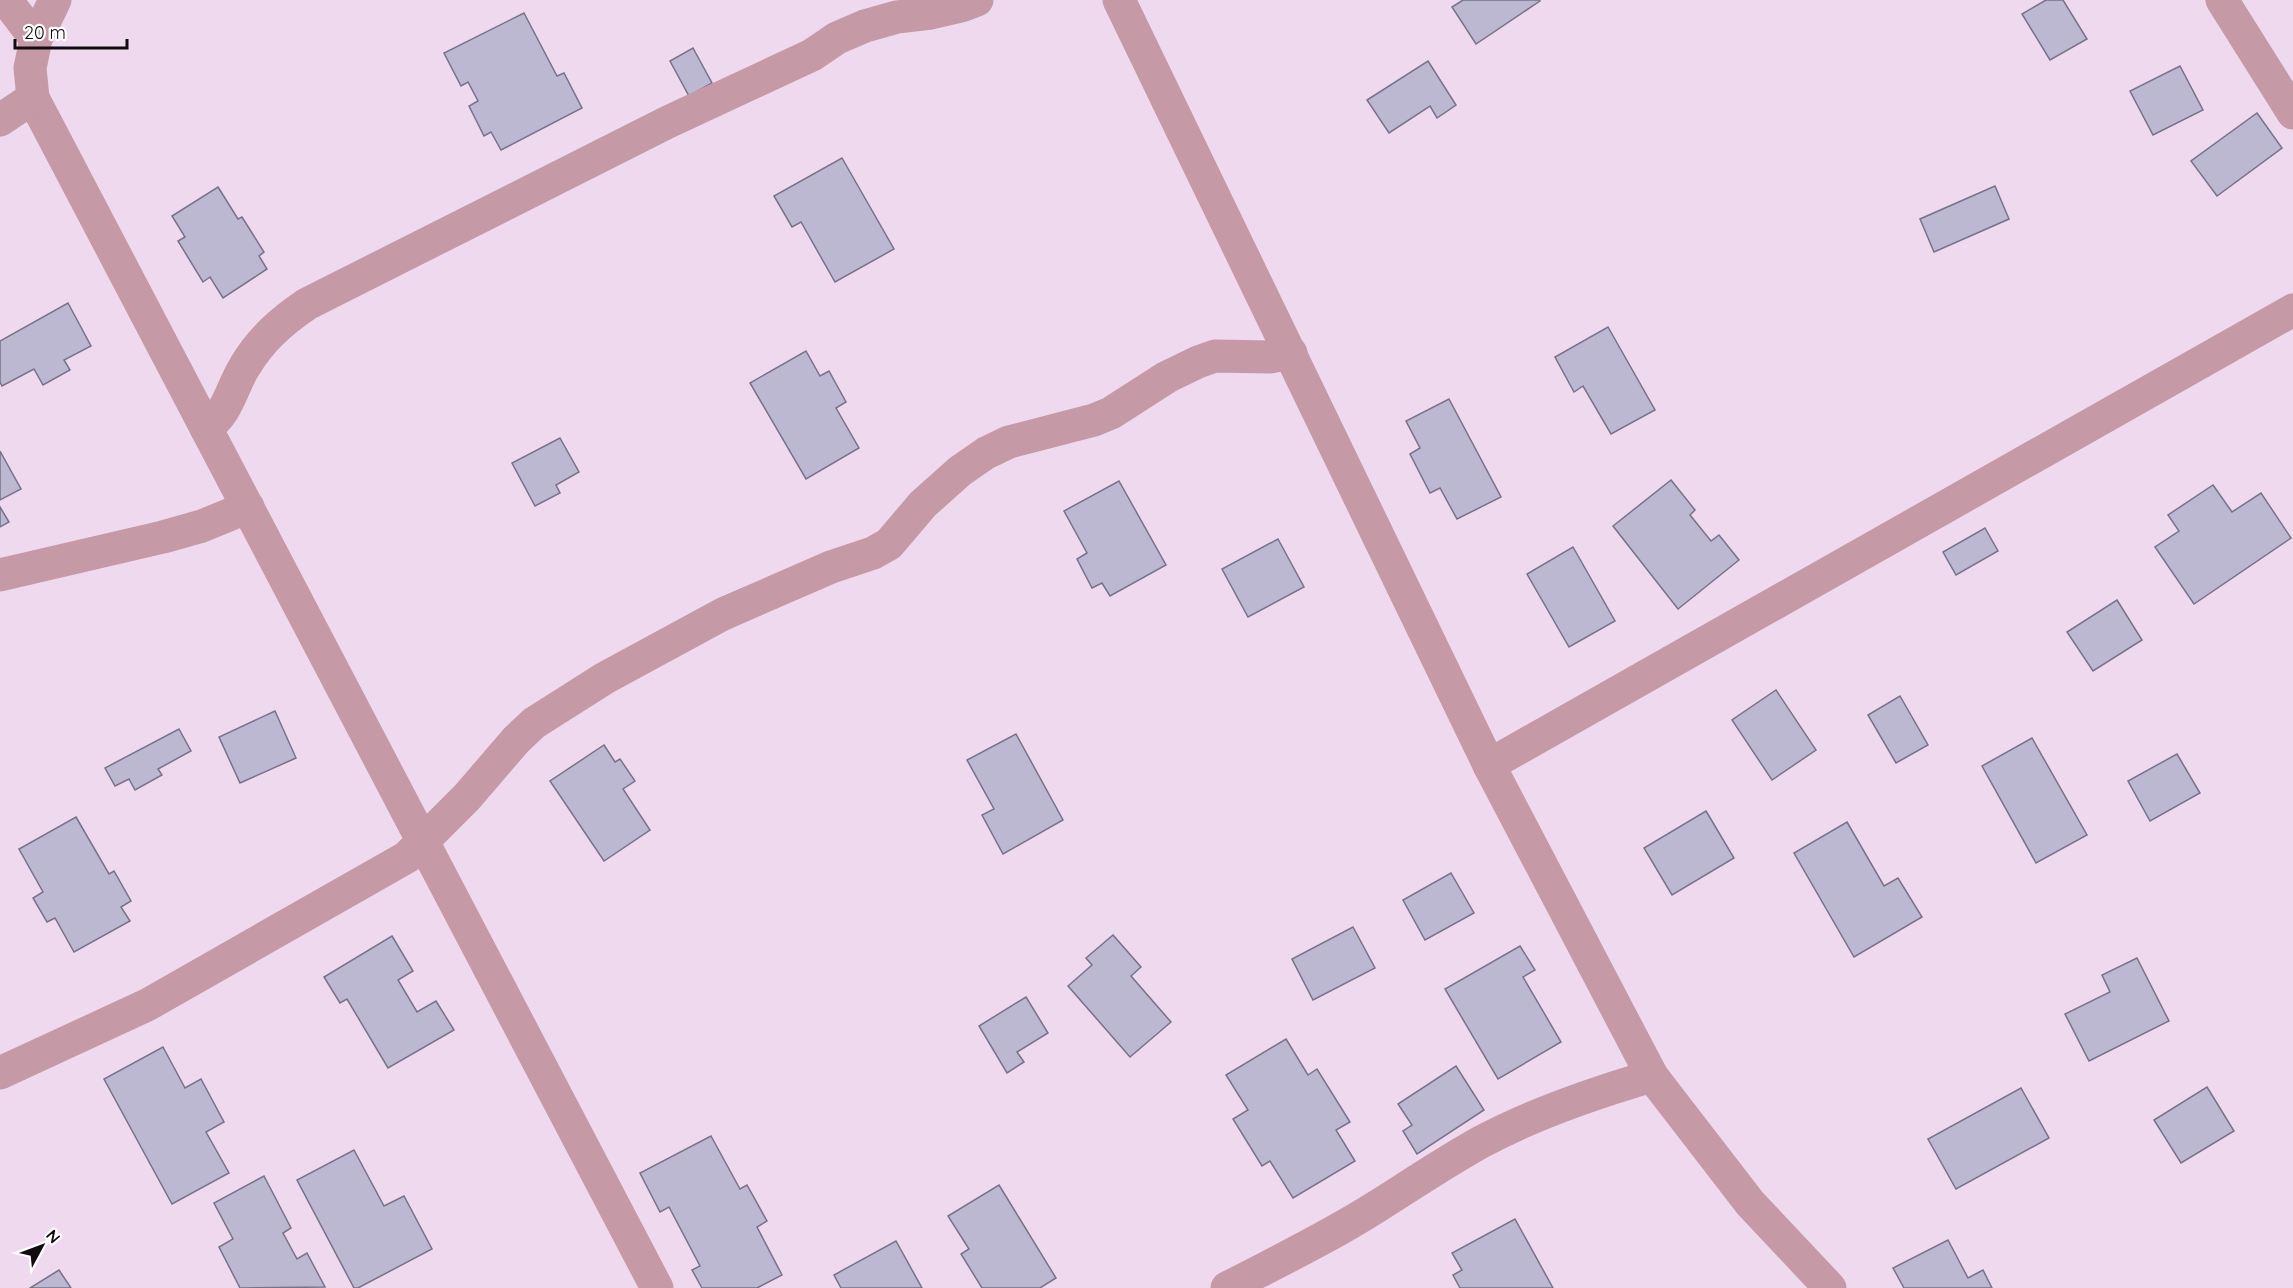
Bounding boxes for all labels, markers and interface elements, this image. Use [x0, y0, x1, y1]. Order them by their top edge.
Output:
scale bar [15, 12, 128, 50]
text: 20 m [24, 21, 66, 44]
north arrow [12, 1216, 72, 1276]
text: N [42, 1225, 65, 1247]

